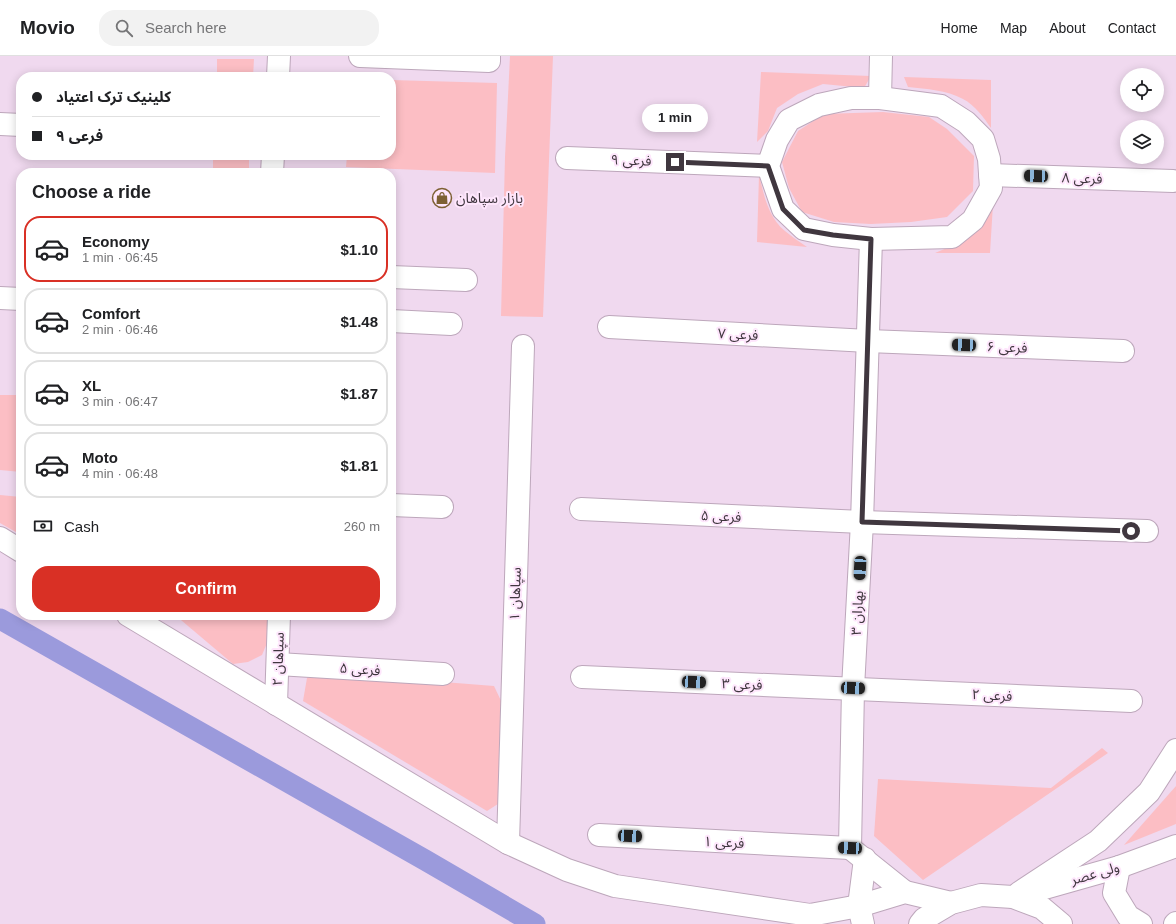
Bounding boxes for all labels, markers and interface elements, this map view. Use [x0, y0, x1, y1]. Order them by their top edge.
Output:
search box [99, 10, 379, 46]
text: Movio [20, 17, 75, 38]
icon: search [113, 17, 135, 39]
text: Search here [145, 19, 227, 36]
text: Home [941, 20, 978, 36]
text: Map [1000, 20, 1027, 36]
text: About [1049, 20, 1086, 36]
text: Contact [1108, 20, 1156, 36]
map controls [1120, 68, 1164, 164]
button: locate [1120, 68, 1164, 112]
text: کلینیک ترک اعتیاد [56, 88, 171, 105]
callout: 1 min [642, 104, 708, 132]
text: 1 min [658, 110, 692, 125]
button: layers [1120, 120, 1164, 164]
text: فرعی ۹ [56, 127, 103, 144]
street label: فرعی ۹ [610, 151, 652, 170]
route end [666, 153, 684, 171]
street label: فرعی ۸ [1061, 169, 1103, 188]
car [1024, 170, 1048, 182]
text: Choose a ride [32, 182, 151, 202]
shop icon: بازار سپاهان [431, 187, 453, 209]
place label: بازار سپاهان [456, 190, 523, 208]
icon: car [34, 231, 70, 267]
text: Economy [82, 233, 150, 250]
text: $1.10 [340, 241, 378, 258]
text: 1 min · 06:45 [82, 250, 158, 265]
icon: car [34, 303, 70, 339]
text: Comfort [82, 305, 140, 322]
text: $1.48 [340, 313, 378, 330]
text: 2 min · 06:46 [82, 322, 158, 337]
street label: فرعی ۷ [717, 325, 759, 344]
street label: فرعی ۶ [986, 338, 1028, 357]
car [952, 339, 976, 351]
icon: car [34, 375, 70, 411]
text: XL [82, 377, 101, 394]
text: $1.87 [340, 385, 378, 402]
text: 3 min · 06:47 [82, 394, 158, 409]
icon: car [34, 447, 70, 483]
text: Moto [82, 449, 118, 466]
text: $1.81 [340, 457, 378, 474]
text: 4 min · 06:48 [82, 466, 158, 481]
street label: فرعی ۵ [700, 507, 742, 526]
icon: cash [32, 515, 54, 537]
text: Cash [64, 518, 99, 535]
text: 260 m [344, 519, 380, 534]
route start [1122, 522, 1140, 540]
car [853, 556, 867, 580]
button: Confirm [32, 566, 380, 612]
street label: سپاهان ۱ [506, 567, 526, 621]
street label: بهاران ۳ [848, 590, 867, 636]
street label: سپاهان ۲ [269, 632, 289, 686]
street label: فرعی ۵ [339, 660, 381, 679]
car [682, 675, 706, 689]
street label: فرعی ۳ [721, 675, 763, 694]
car [841, 681, 865, 695]
street label: فرعی ۲ [971, 686, 1013, 705]
car [618, 829, 642, 843]
street label: فرعی ۱ [703, 833, 745, 852]
car [838, 841, 862, 855]
street label: ولی عصر [1068, 858, 1121, 889]

